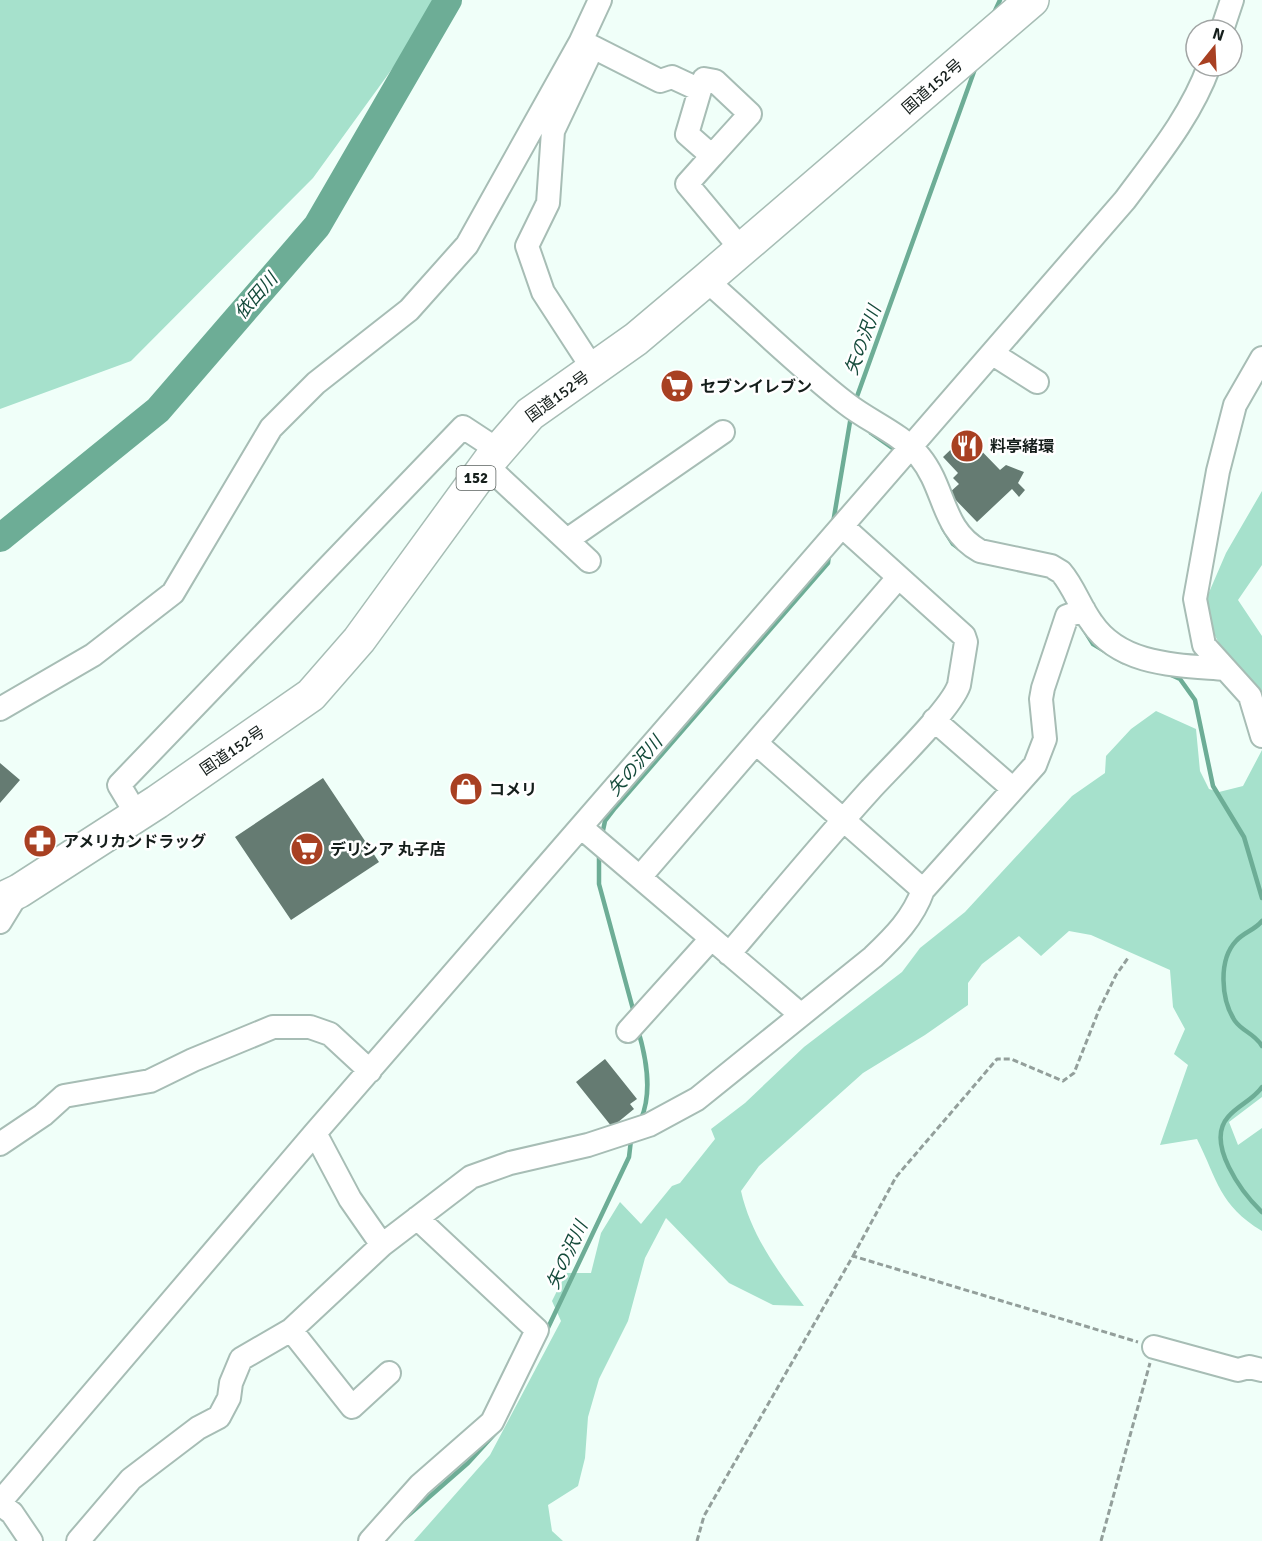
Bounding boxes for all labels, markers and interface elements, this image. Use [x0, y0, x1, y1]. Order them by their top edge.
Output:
north arrow [1184, 18, 1244, 78]
text: N [1210, 23, 1227, 46]
street label: 国道152号 [898, 55, 967, 119]
water label: 依田川 [230, 267, 283, 324]
water label: 矢の沢川 [840, 301, 886, 378]
street label: 国道152号 [522, 367, 593, 427]
supermarket icon: セブンイレブン [659, 368, 695, 404]
place label: セブンイレブン [700, 377, 812, 397]
restaurant icon: 料亭緒環 [949, 428, 985, 464]
place label: 料亭緒環 [990, 437, 1054, 457]
road number: 152 [456, 466, 496, 490]
street label: 国道152号 [196, 722, 269, 780]
water label: 矢の沢川 [603, 730, 668, 800]
shop icon: コメリ [448, 771, 484, 807]
place label: コメリ [489, 780, 537, 800]
pharmacy icon: アメリカンドラッグ [22, 823, 58, 859]
supermarket icon: デリシア 丸子店 [289, 831, 325, 867]
place label: アメリカンドラッグ [63, 832, 206, 852]
place label: デリシア 丸子店 [330, 840, 446, 860]
water label: 矢の沢川 [542, 1216, 593, 1292]

